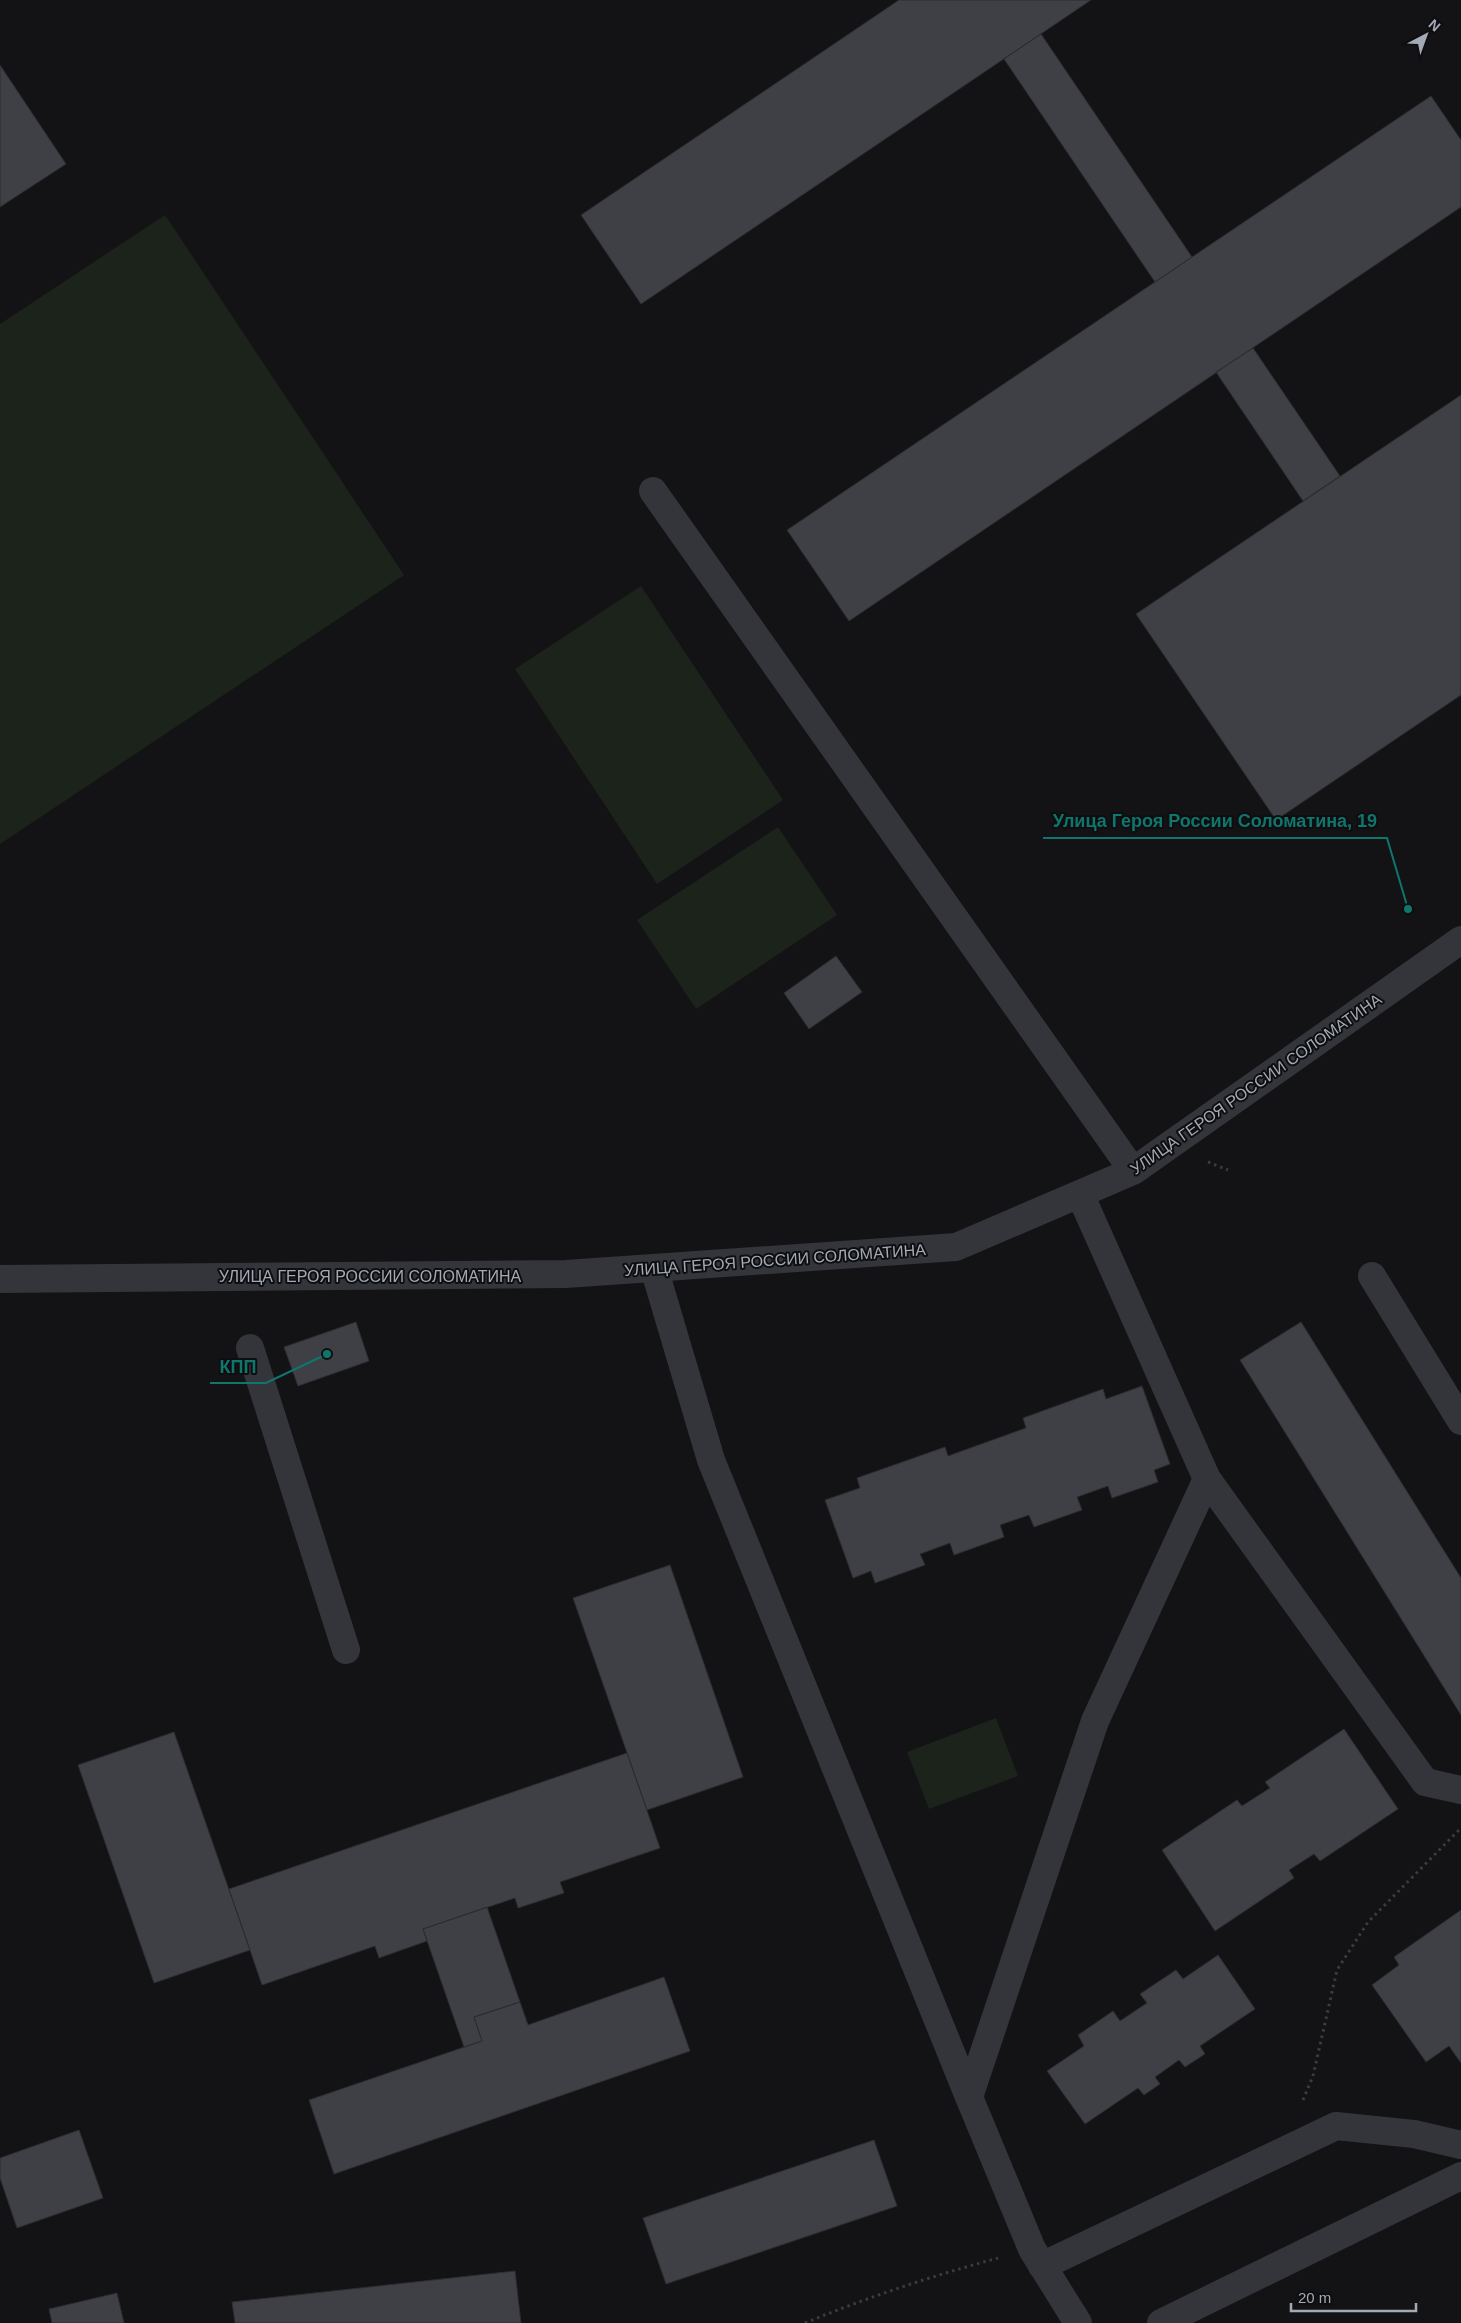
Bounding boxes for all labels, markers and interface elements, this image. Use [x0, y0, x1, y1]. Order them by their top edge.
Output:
north arrow [1401, 10, 1451, 60]
text: N [1425, 16, 1444, 35]
callout: Улица Героя России Соломатина, 19 [1043, 805, 1387, 838]
text: Улица Героя России Соломатина, 19 [1053, 811, 1377, 831]
street label: УЛИЦА ГЕРОЯ РОССИИ СОЛОМАТИНА [1127, 990, 1385, 1178]
street label: УЛИЦА ГЕРОЯ РОССИИ СОЛОМАТИНА [624, 1241, 927, 1279]
street label: УЛИЦА ГЕРОЯ РОССИИ СОЛОМАТИНА [219, 1268, 521, 1285]
callout: КПП [210, 1350, 266, 1383]
text: КПП [220, 1357, 256, 1377]
scale bar [1291, 2280, 1416, 2312]
text: 20 m [1298, 2289, 1331, 2306]

